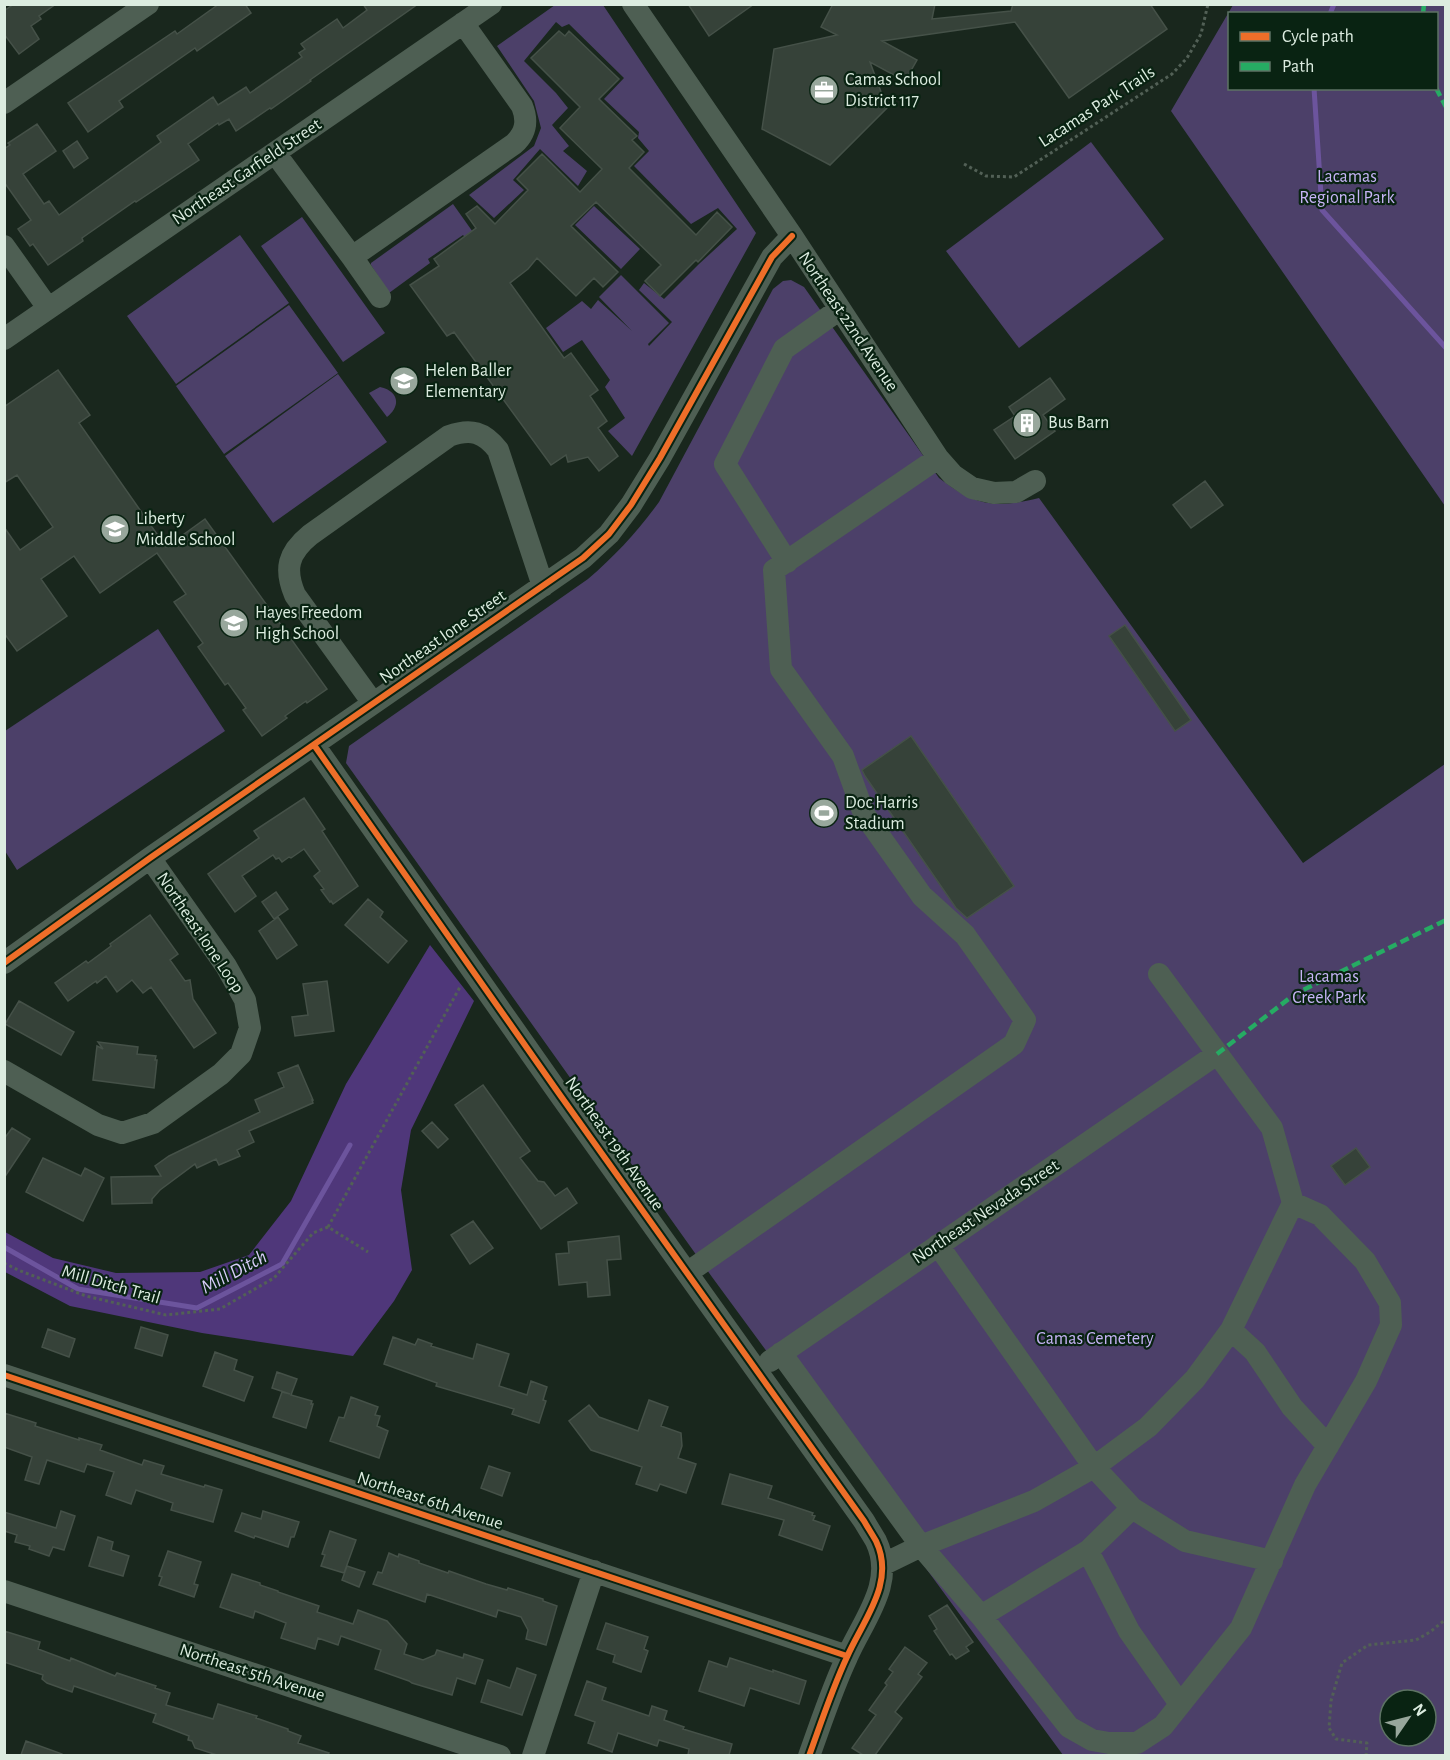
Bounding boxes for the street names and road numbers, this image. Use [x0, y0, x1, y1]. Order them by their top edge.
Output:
street label: Lacamas Park Trails [1036, 63, 1158, 151]
street label: Northeast Garfield Street [169, 115, 325, 229]
street label: Northeast 22nd Avenue [795, 249, 901, 395]
street label: Northeast Ione Street [377, 587, 510, 687]
street label: Northeast Ione Loop [153, 869, 247, 997]
street label: Northeast 19th Avenue [561, 1074, 667, 1214]
street label: Northeast Nevada Street [910, 1156, 1063, 1268]
street label: Mill Ditch Trail [60, 1262, 162, 1308]
street label: Northeast 6th Avenue [355, 1469, 505, 1533]
street label: Northeast 5th Avenue [177, 1641, 327, 1705]

